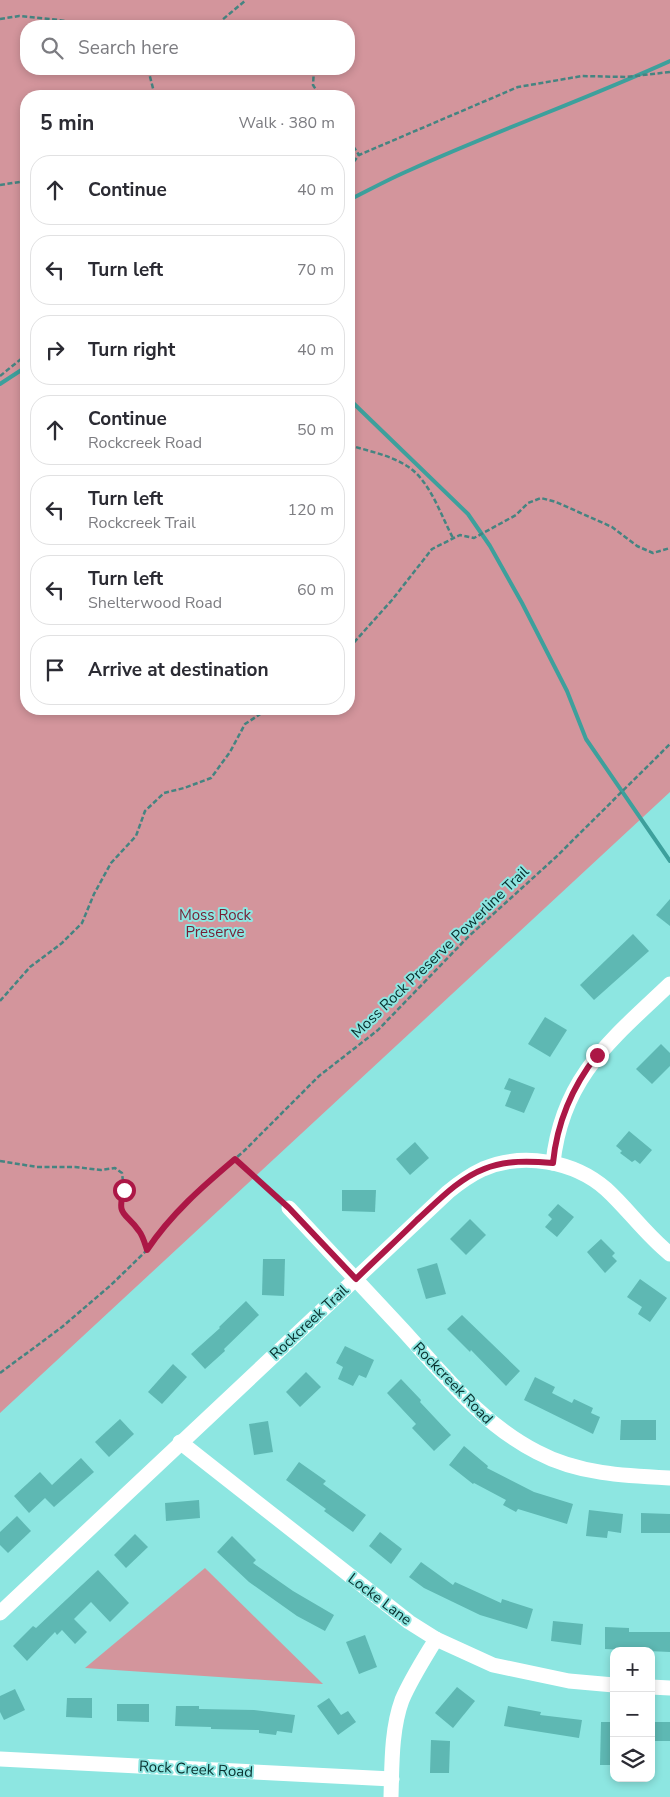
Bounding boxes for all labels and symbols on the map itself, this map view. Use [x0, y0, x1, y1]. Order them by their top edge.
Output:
street label: Moss Rock Preserve Powerline Trail [347, 861, 534, 1042]
park label: Moss Rock Preserve [179, 905, 252, 942]
route end [586, 1044, 609, 1067]
route start [113, 1179, 136, 1202]
street label: Rockcreek Trail [265, 1280, 353, 1364]
street label: Rockcreek Road [409, 1338, 497, 1428]
street label: Locke Lane [344, 1568, 416, 1630]
street label: Rock Creek Road [139, 1756, 253, 1782]

